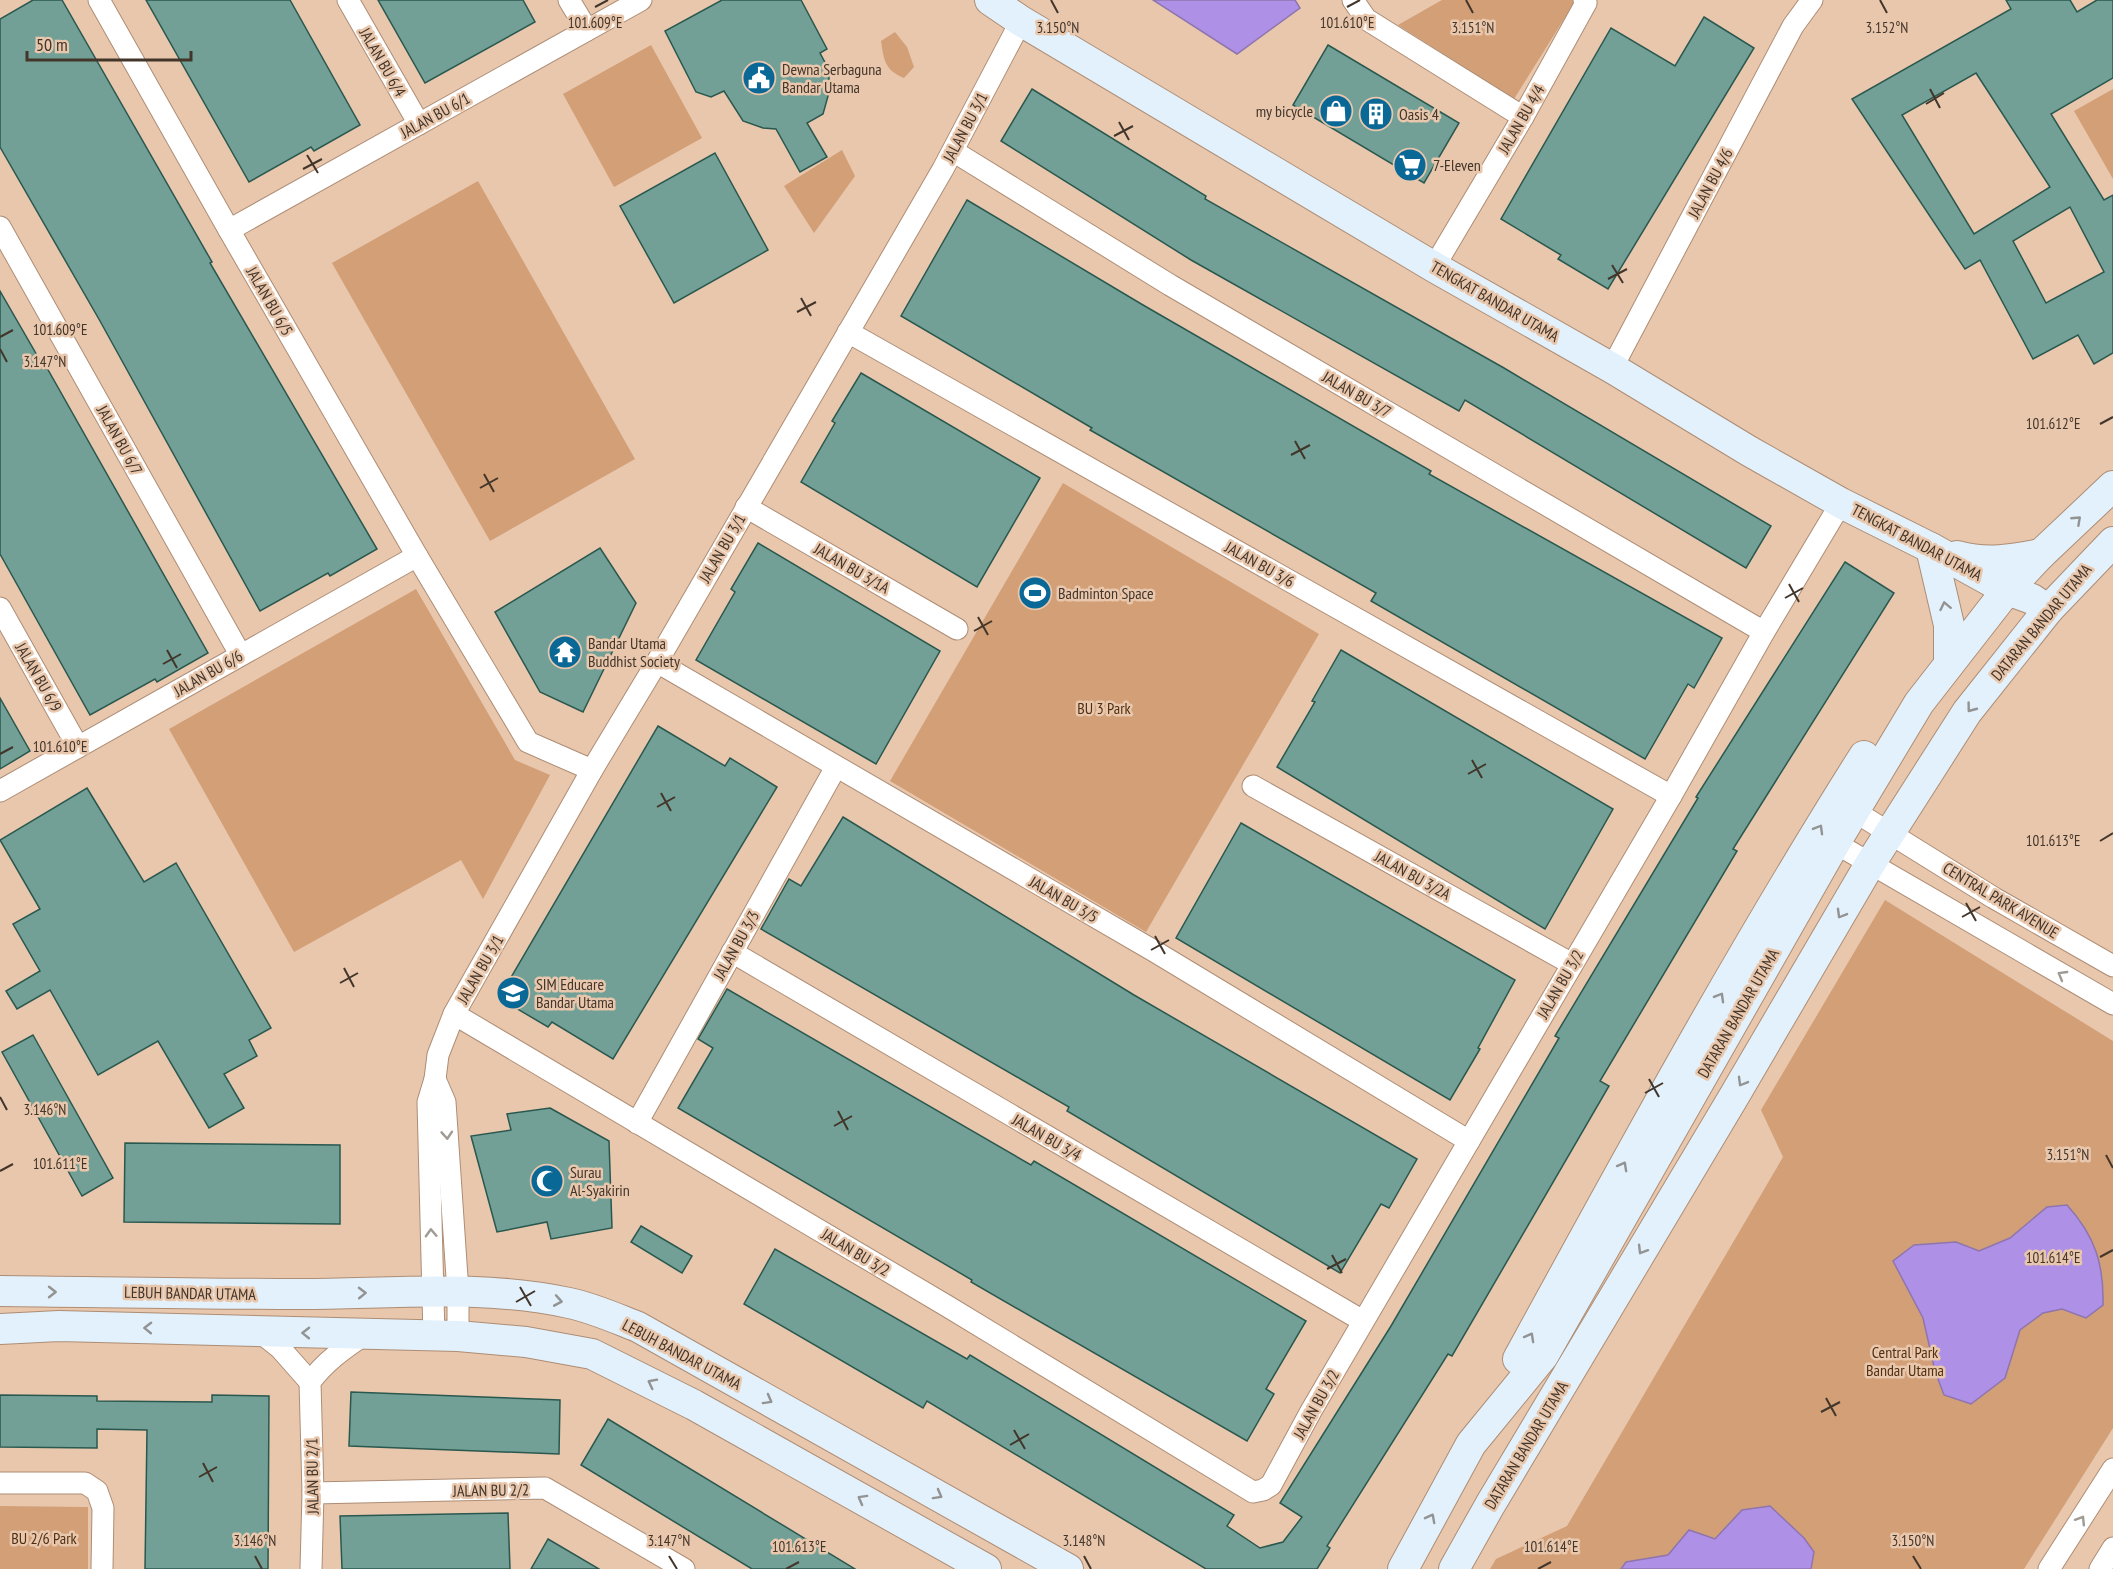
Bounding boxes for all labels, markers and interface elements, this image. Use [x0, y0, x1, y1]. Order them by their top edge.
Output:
text: 101.609°E [568, 13, 622, 32]
text: 101.610°E [1320, 13, 1374, 32]
text: 3.150°N [1037, 18, 1079, 37]
text: 3.151°N [1452, 18, 1494, 37]
text: 3.152°N [1866, 18, 1908, 37]
street label: JALAN BU 6/4 [355, 23, 411, 100]
scale bar [27, 24, 190, 62]
text: 50 m [36, 33, 68, 56]
place label: Dewna Serbaguna Bandar Utama [782, 59, 882, 97]
public building icon: Dewna Serbaguna Bandar Utama [741, 60, 777, 96]
street label: JALAN BU 4/4 [1493, 81, 1549, 158]
street label: JALAN BU 6/1 [396, 88, 473, 143]
street label: JALAN BU 3/1 [938, 89, 992, 166]
shop icon: my bicycle [1318, 93, 1354, 129]
building icon: Oasis 4 [1358, 96, 1394, 132]
place label: my bicycle [1256, 101, 1313, 121]
place label: Oasis 4 [1399, 104, 1439, 124]
street label: JALAN BU 4/6 [1683, 145, 1737, 222]
supermarket icon: 7-Eleven [1392, 147, 1428, 183]
place label: 7-Eleven [1433, 155, 1481, 175]
street label: TENGKAT BANDAR UTAMA [1427, 256, 1563, 346]
street label: JALAN BU 6/5 [242, 262, 298, 339]
text: 101.609°E [33, 320, 87, 339]
text: 3.147°N [24, 352, 66, 371]
street label: JALAN BU 3/7 [1318, 366, 1395, 422]
street label: JALAN BU 6/7 [92, 401, 147, 478]
text: 101.612°E [2026, 414, 2080, 433]
street label: TENGKAT BANDAR UTAMA [1848, 499, 1986, 585]
street label: JALAN BU 3/1 [694, 510, 750, 587]
one-way arrow [2070, 516, 2080, 527]
street label: JALAN BU 3/6 [1221, 536, 1298, 591]
street label: JALAN BU 3/1A [810, 538, 894, 598]
street label: DATARAN BANDAR UTAMA [1986, 559, 2096, 684]
sports icon: Badminton Space [1017, 575, 1053, 611]
place label: Badminton Space [1058, 583, 1154, 603]
one-way arrow [1939, 602, 1952, 612]
place label: Bandar Utama Buddhist Society [588, 633, 680, 671]
temple icon: Bandar Utama Buddhist Society [547, 634, 583, 670]
street label: JALAN BU 6/9 [11, 638, 67, 715]
street label: JALAN BU 6/6 [169, 645, 246, 701]
park label: BU 3 Park [1077, 698, 1132, 718]
one-way arrow [1967, 701, 1978, 712]
text: 101.610°E [33, 737, 87, 756]
one-way arrow [1812, 825, 1823, 835]
text: 101.613°E [2026, 831, 2080, 850]
street label: JALAN BU 3/2A [1371, 845, 1455, 904]
street label: CENTRAL PARK AVENUE [1940, 858, 2063, 942]
street label: JALAN BU 3/5 [1025, 871, 1102, 927]
street label: JALAN BU 3/3 [708, 907, 763, 984]
one-way arrow [1837, 908, 1848, 918]
street label: JALAN BU 3/1 [452, 931, 508, 1008]
street label: DATARAN BANDAR UTAMA [1693, 944, 1783, 1081]
street label: JALAN BU 3/2 [1532, 946, 1588, 1023]
one-way arrow [2058, 971, 2068, 982]
place label: SIM Educare Bandar Utama [536, 974, 614, 1012]
school or university icon: SIM Educare Bandar Utama [495, 975, 531, 1011]
one-way arrow [1713, 993, 1725, 1003]
one-way arrow [1738, 1076, 1750, 1086]
text: 3.146°N [24, 1100, 66, 1119]
street label: JALAN BU 3/4 [1008, 1109, 1085, 1165]
one-way arrow [440, 1131, 453, 1140]
text: 3.151°N [2047, 1145, 2089, 1164]
text: 101.611°E [33, 1154, 87, 1173]
place label: Surau Al-Syakirin [570, 1162, 630, 1200]
one-way arrow [1616, 1162, 1627, 1172]
mosque icon: Surau Al-Syakirin [529, 1163, 565, 1199]
street label: JALAN BU 3/2 [817, 1223, 894, 1280]
one-way arrow [425, 1229, 438, 1238]
one-way arrow [1638, 1244, 1650, 1254]
text: 101.614°E [2026, 1248, 2080, 1267]
street label: LEBUH BANDAR UTAMA [124, 1282, 256, 1304]
one-way arrow [48, 1286, 57, 1298]
one-way arrow [357, 1287, 366, 1299]
one-way arrow [553, 1294, 563, 1306]
street label: LEBUH BANDAR UTAMA [619, 1314, 745, 1394]
one-way arrow [144, 1322, 153, 1334]
one-way arrow [301, 1327, 310, 1339]
one-way arrow [1523, 1333, 1534, 1344]
park label: Central Park Bandar Utama [1866, 1342, 1944, 1380]
street label: JALAN BU 3/2 [1288, 1366, 1343, 1443]
street label: DATARAN BANDAR UTAMA [1480, 1377, 1572, 1513]
one-way arrow [647, 1379, 658, 1391]
one-way arrow [762, 1393, 772, 1404]
street label: JALAN BU 2/1 [301, 1438, 323, 1515]
street label: JALAN BU 2/2 [452, 1479, 529, 1501]
one-way arrow [932, 1488, 942, 1500]
one-way arrow [857, 1495, 868, 1507]
one-way arrow [1424, 1513, 1435, 1524]
one-way arrow [2073, 1516, 2085, 1526]
park label: BU 2/6 Park [11, 1528, 78, 1548]
text: 3.146°N [234, 1531, 276, 1550]
text: 3.147°N [648, 1531, 690, 1550]
text: 3.148°N [1063, 1531, 1105, 1550]
text: 3.150°N [1892, 1531, 1934, 1550]
text: 101.613°E [772, 1537, 826, 1556]
text: 101.614°E [1524, 1537, 1578, 1556]

